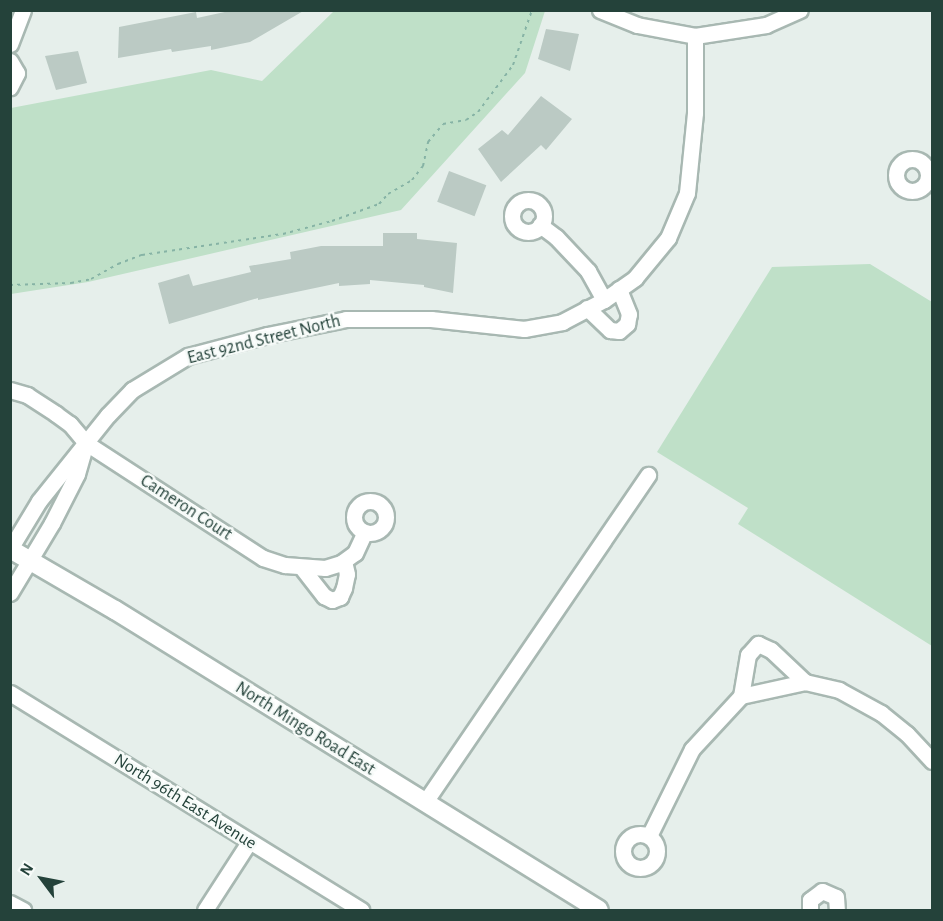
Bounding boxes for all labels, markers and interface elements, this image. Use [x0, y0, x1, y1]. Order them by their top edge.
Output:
street label: East 92nd Street North [185, 311, 343, 369]
street label: Cameron Court [136, 470, 236, 546]
street label: North Mingo Road East [231, 677, 379, 781]
street label: North 96th East Avenue [110, 749, 260, 855]
north arrow [12, 849, 72, 909]
text: N [17, 861, 36, 878]

